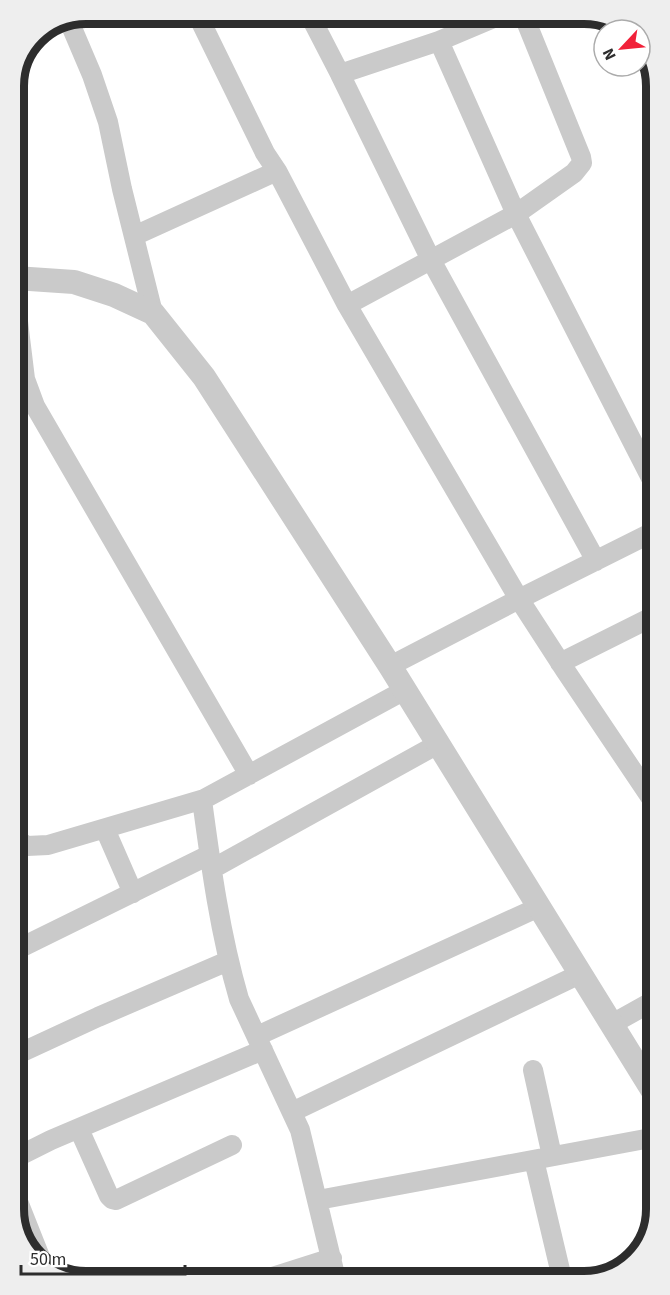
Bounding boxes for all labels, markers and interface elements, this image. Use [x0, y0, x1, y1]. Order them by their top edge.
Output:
north arrow [592, 18, 652, 78]
text: N [597, 45, 622, 64]
scale bar [21, 1238, 184, 1276]
text: 50 m [30, 1247, 66, 1272]

